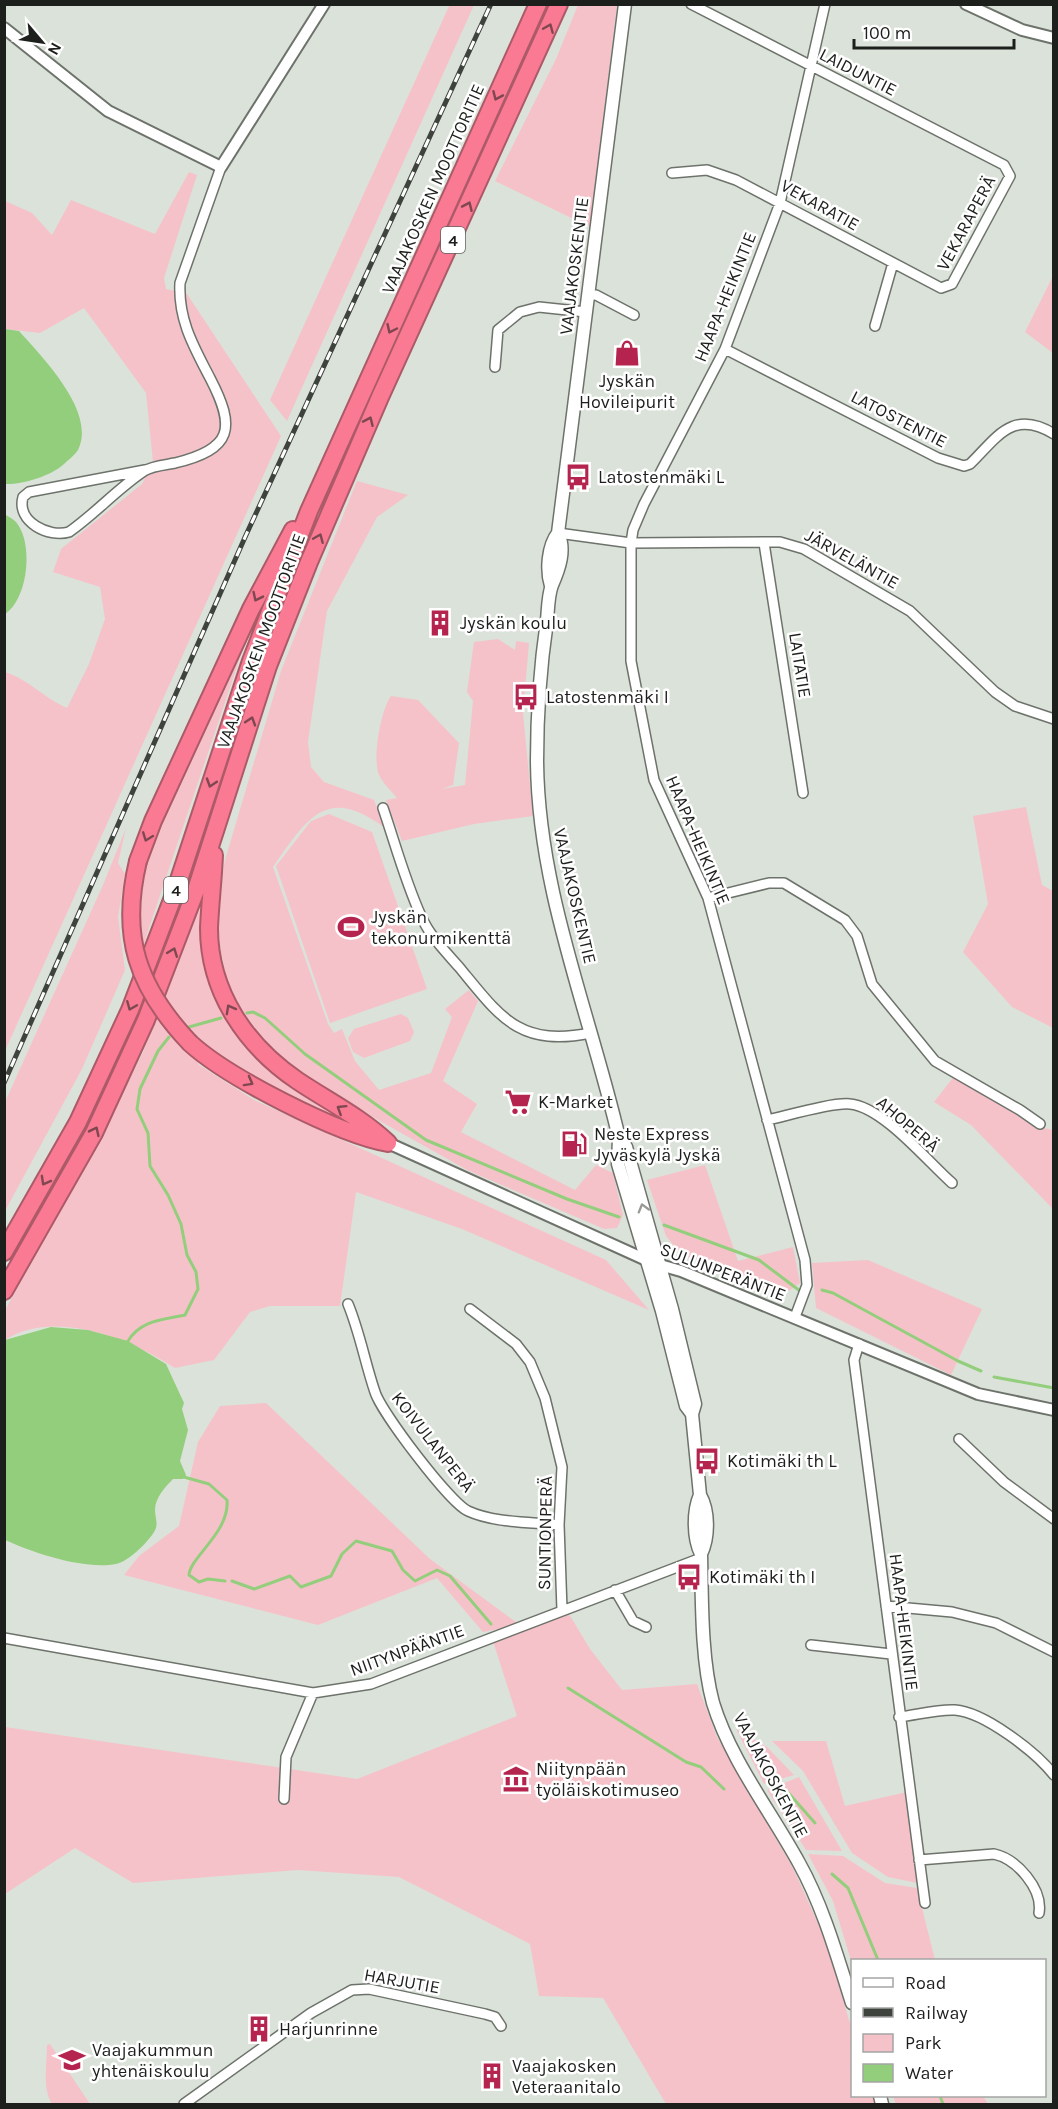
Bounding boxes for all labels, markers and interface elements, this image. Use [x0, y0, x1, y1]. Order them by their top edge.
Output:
north arrow [12, 12, 72, 72]
scale bar [854, 12, 1014, 50]
text: 100 m [863, 22, 911, 44]
one-way arrow [542, 23, 554, 34]
text: N [44, 39, 66, 59]
street label: LAIDUNTIE [816, 43, 900, 101]
street label: VAAJAKOSKEN MOOTTORITIE [377, 81, 489, 297]
one-way arrow [492, 90, 504, 101]
street label: VEKARAPERÄ [932, 172, 1000, 274]
street label: VEKARATIE [777, 174, 863, 236]
street label: VAAJAKOSKENTIE [555, 196, 593, 336]
one-way arrow [461, 201, 473, 212]
road number: 4 [441, 227, 465, 253]
street label: HAAPA-HEIKINTIE [689, 229, 761, 365]
one-way arrow [386, 323, 398, 334]
shop icon: Jyskän Hovileipurit [612, 338, 642, 368]
place label: Jyskän Hovileipurit [579, 370, 675, 413]
street label: LATOSTENTIE [847, 385, 951, 453]
one-way arrow [362, 416, 374, 427]
bus stop icon: Latostenmäki L [563, 462, 593, 492]
place label: Latostenmäki L [598, 466, 725, 488]
street label: JÄRVELÄNTIE [801, 524, 903, 594]
street label: VAAJAKOSKEN MOOTTORITIE [212, 530, 310, 752]
one-way arrow [312, 533, 324, 544]
one-way arrow [253, 590, 265, 601]
building icon: Jyskän koulu [425, 608, 455, 638]
place label: Jyskän koulu [460, 612, 567, 634]
street label: LAITATIE [784, 631, 816, 699]
bus stop icon: Latostenmäki I [511, 682, 541, 712]
place label: Latostenmäki I [546, 686, 669, 708]
one-way arrow [244, 716, 256, 727]
street label: HAAPA-HEIKINTIE [661, 772, 735, 908]
one-way arrow [205, 777, 218, 788]
street label: VAAJAKOSKENTIE [549, 826, 601, 966]
one-way arrow [142, 831, 155, 841]
road number: 4 [164, 877, 188, 903]
place label: Jyskän tekonurmikenttä [371, 906, 511, 949]
sports icon: Jyskän tekonurmikenttä [336, 912, 366, 942]
one-way arrow [166, 947, 179, 958]
one-way arrow [126, 1000, 138, 1011]
one-way arrow [226, 1005, 237, 1015]
one-way arrow [243, 1075, 253, 1086]
supermarket icon: K-Market [503, 1087, 533, 1117]
place label: K-Market [538, 1091, 613, 1113]
street label: AHOPERÄ [872, 1091, 944, 1157]
one-way arrow [337, 1104, 347, 1116]
place label: Neste Express Jyväskylä Jyskä [594, 1123, 721, 1166]
one-way arrow [88, 1126, 99, 1137]
fuel station icon: Neste Express Jyväskylä Jyskä [559, 1129, 589, 1159]
one-way arrow [41, 1175, 52, 1186]
one-way arrow [638, 1203, 650, 1214]
street label: SULUNPERÄNTIE [657, 1238, 789, 1306]
street label: KOIVULANPERÄ [387, 1387, 479, 1497]
bus stop icon: Kotimäki th L [692, 1446, 722, 1476]
place label: Kotimäki th L [727, 1450, 837, 1472]
street label: SUNTIONPERÄ [533, 1476, 557, 1590]
street label: HAAPA-HEIKINTIE [885, 1552, 923, 1692]
bus stop icon: Kotimäki th I [674, 1562, 704, 1592]
place label: Kotimäki th I [709, 1566, 815, 1588]
street label: NIITYNPÄÄNTIE [347, 1619, 467, 1681]
street label: VAAJAKOSKENTIE [729, 1709, 813, 1841]
place label: Niitynpään työläiskotimuseo [536, 1758, 679, 1801]
museum icon: Niitynpään työläiskotimuseo [501, 1764, 531, 1794]
legend [851, 1959, 1046, 2097]
street label: HARJUTIE [362, 1964, 442, 1998]
text: Road [905, 1972, 946, 1994]
text: Railway [905, 2002, 968, 2024]
building icon: Harjunrinne [244, 2014, 274, 2044]
place label: Harjunrinne [279, 2018, 378, 2040]
text: Park [905, 2032, 942, 2054]
place label: Vaajakummun yhtenäiskoulu [91, 2039, 213, 2082]
school or university icon: Vaajakummun yhtenäiskoulu [57, 2045, 87, 2075]
place label: Vaajakosken Veteraanitalo [512, 2055, 621, 2098]
building icon: Vaajakosken Veteraanitalo [477, 2061, 507, 2091]
text: Water [905, 2062, 953, 2084]

